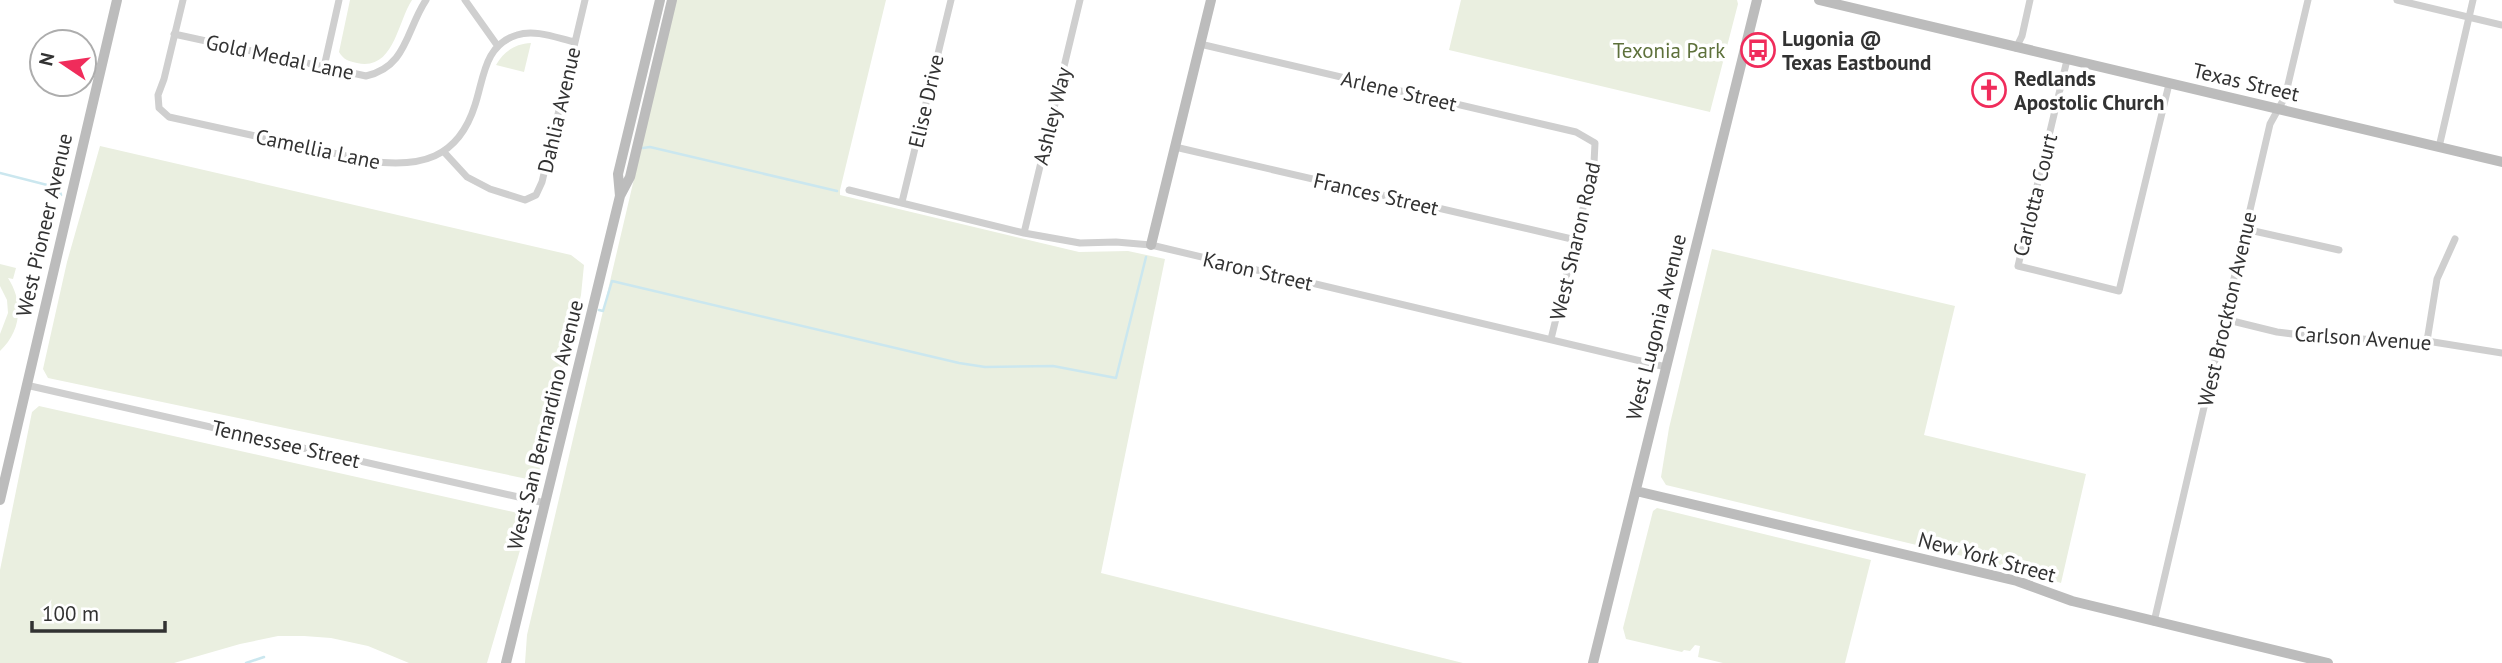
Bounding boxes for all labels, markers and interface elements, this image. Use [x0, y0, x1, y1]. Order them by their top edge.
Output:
place label: Lugonia @ Texas Eastbound [1782, 25, 1931, 76]
north arrow [28, 28, 98, 98]
street label: Gold Medal Lane [203, 28, 357, 86]
bus stop icon: Lugonia @ Texas Eastbound [1739, 31, 1777, 69]
park label: Texonia Park [1613, 37, 1725, 64]
street label: Dahlia Avenue [531, 44, 587, 176]
text: N [33, 50, 60, 68]
street label: Elise Drive [902, 52, 950, 150]
street label: Texas Street [2190, 57, 2302, 107]
street label: Ashley Way [1027, 64, 1077, 168]
street label: Arlene Street [1339, 65, 1459, 117]
place label: Redlands Apostolic Church [2014, 65, 2165, 116]
church icon: Redlands Apostolic Church [1970, 71, 2008, 109]
street label: Camellia Lane [253, 123, 383, 175]
street label: West Pioneer Avenue [10, 131, 78, 319]
street label: Carlotta Court [2007, 131, 2063, 259]
street label: West Sharon Road [1544, 159, 1606, 323]
street label: Frances Street [1311, 166, 1441, 222]
street label: West Brockton Avenue [2191, 209, 2263, 409]
street label: West Lugonia Avenue [1620, 231, 1692, 423]
street label: Karon Street [1201, 245, 1315, 297]
street label: West San Bernardino Avenue [501, 297, 589, 553]
street label: Carlson Avenue [2294, 320, 2432, 356]
street label: Tennessee Street [209, 414, 363, 474]
street label: New York Street [1915, 526, 2059, 588]
scale bar [32, 590, 164, 634]
text: 100 m [42, 600, 99, 627]

